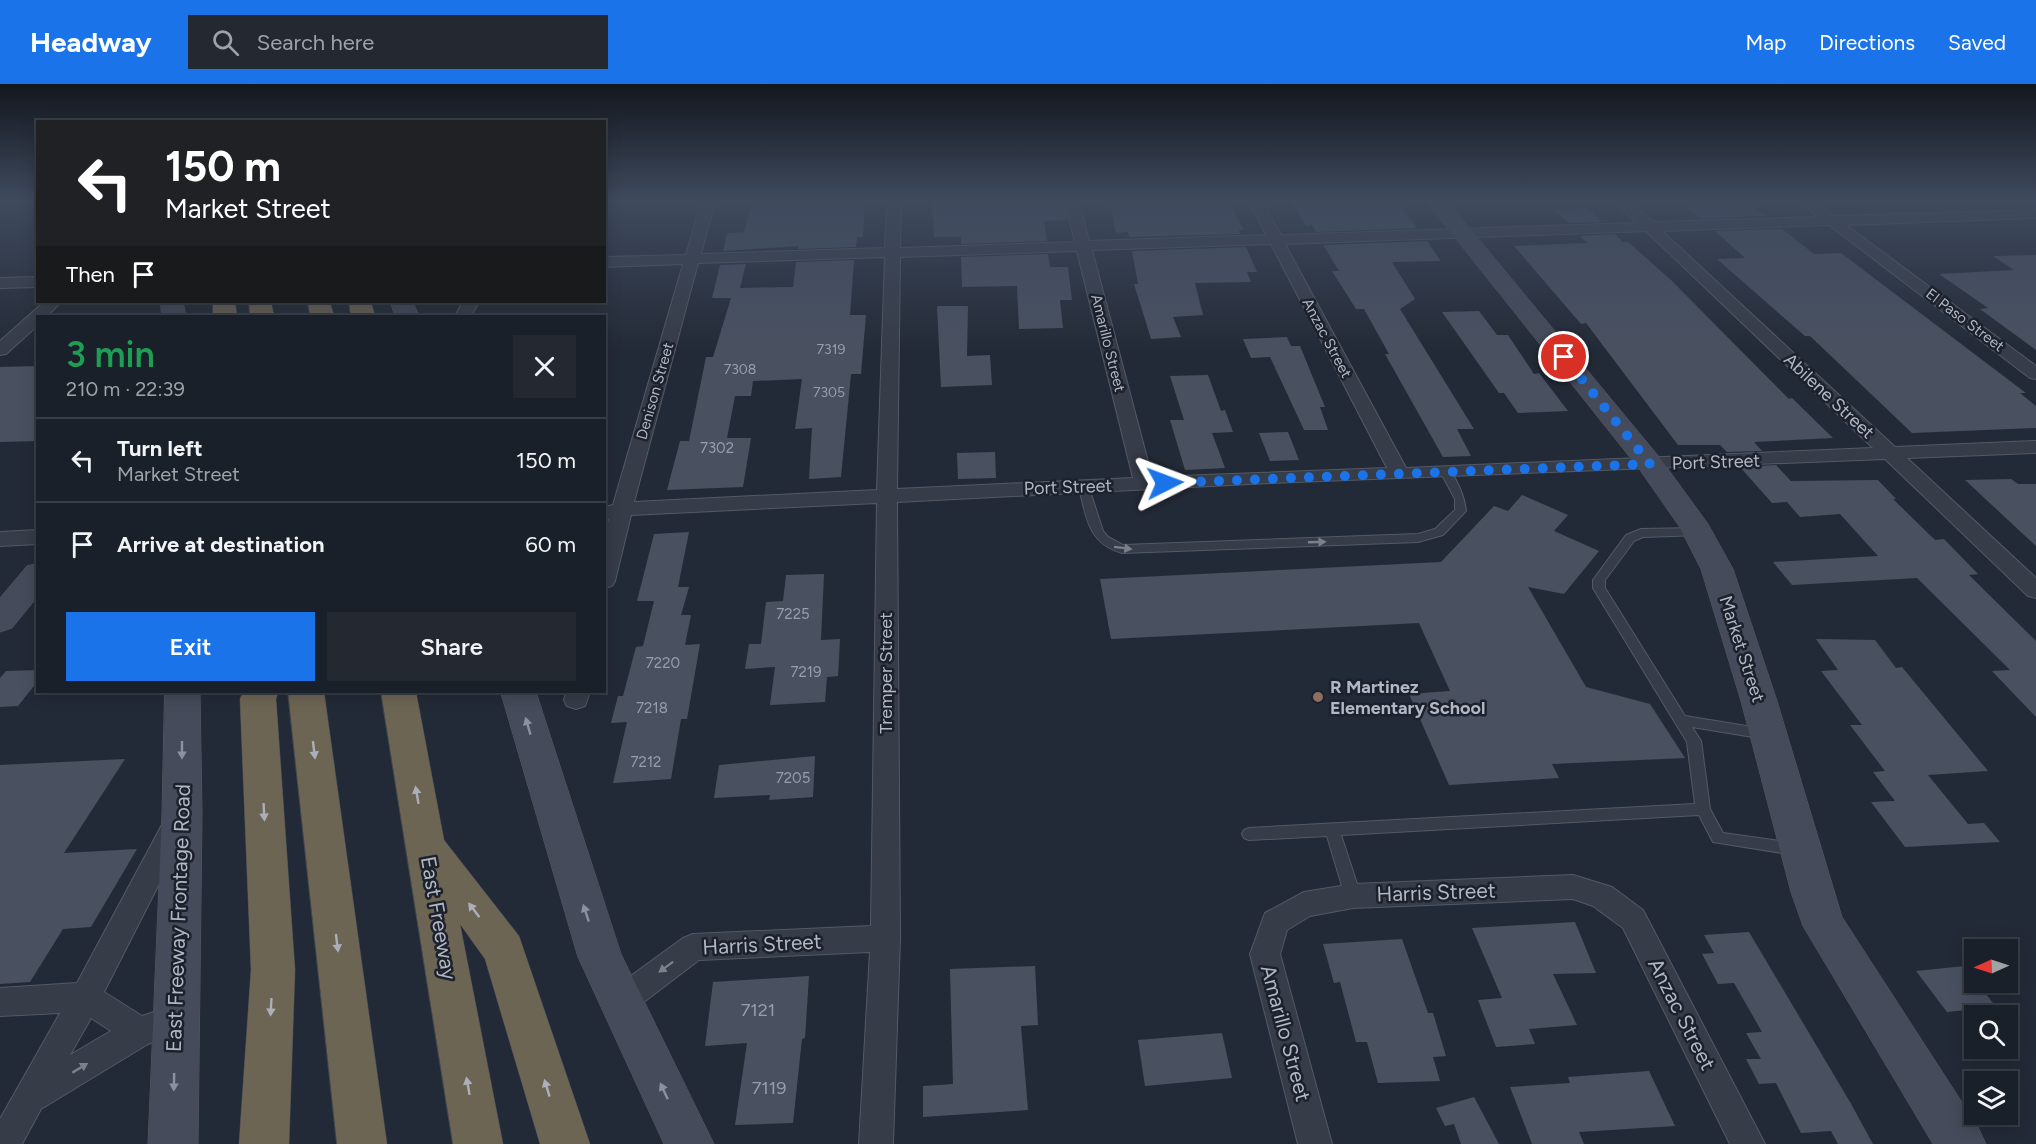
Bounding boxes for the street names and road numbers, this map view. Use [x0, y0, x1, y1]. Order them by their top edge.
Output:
street label: El Paso Street [1922, 285, 2008, 356]
street label: Amarillo Street [1087, 292, 1129, 394]
street label: Anzac Street [1299, 295, 1356, 381]
street label: Denison Street [633, 340, 678, 442]
street label: Abilene Street [1779, 349, 1879, 444]
street label: Port Street [1671, 449, 1761, 475]
street label: Port Street [1023, 474, 1113, 500]
street label: Market Street [1714, 593, 1770, 705]
street label: Tremper Street [875, 612, 897, 734]
street label: East Freeway Frontage Road [161, 784, 195, 1052]
street label: East Freeway [416, 854, 462, 982]
street label: Harris Street [1376, 877, 1496, 907]
street label: Harris Street [702, 928, 822, 960]
street label: Anzac Street [1643, 954, 1721, 1074]
street label: Amarillo Street [1256, 962, 1316, 1104]

